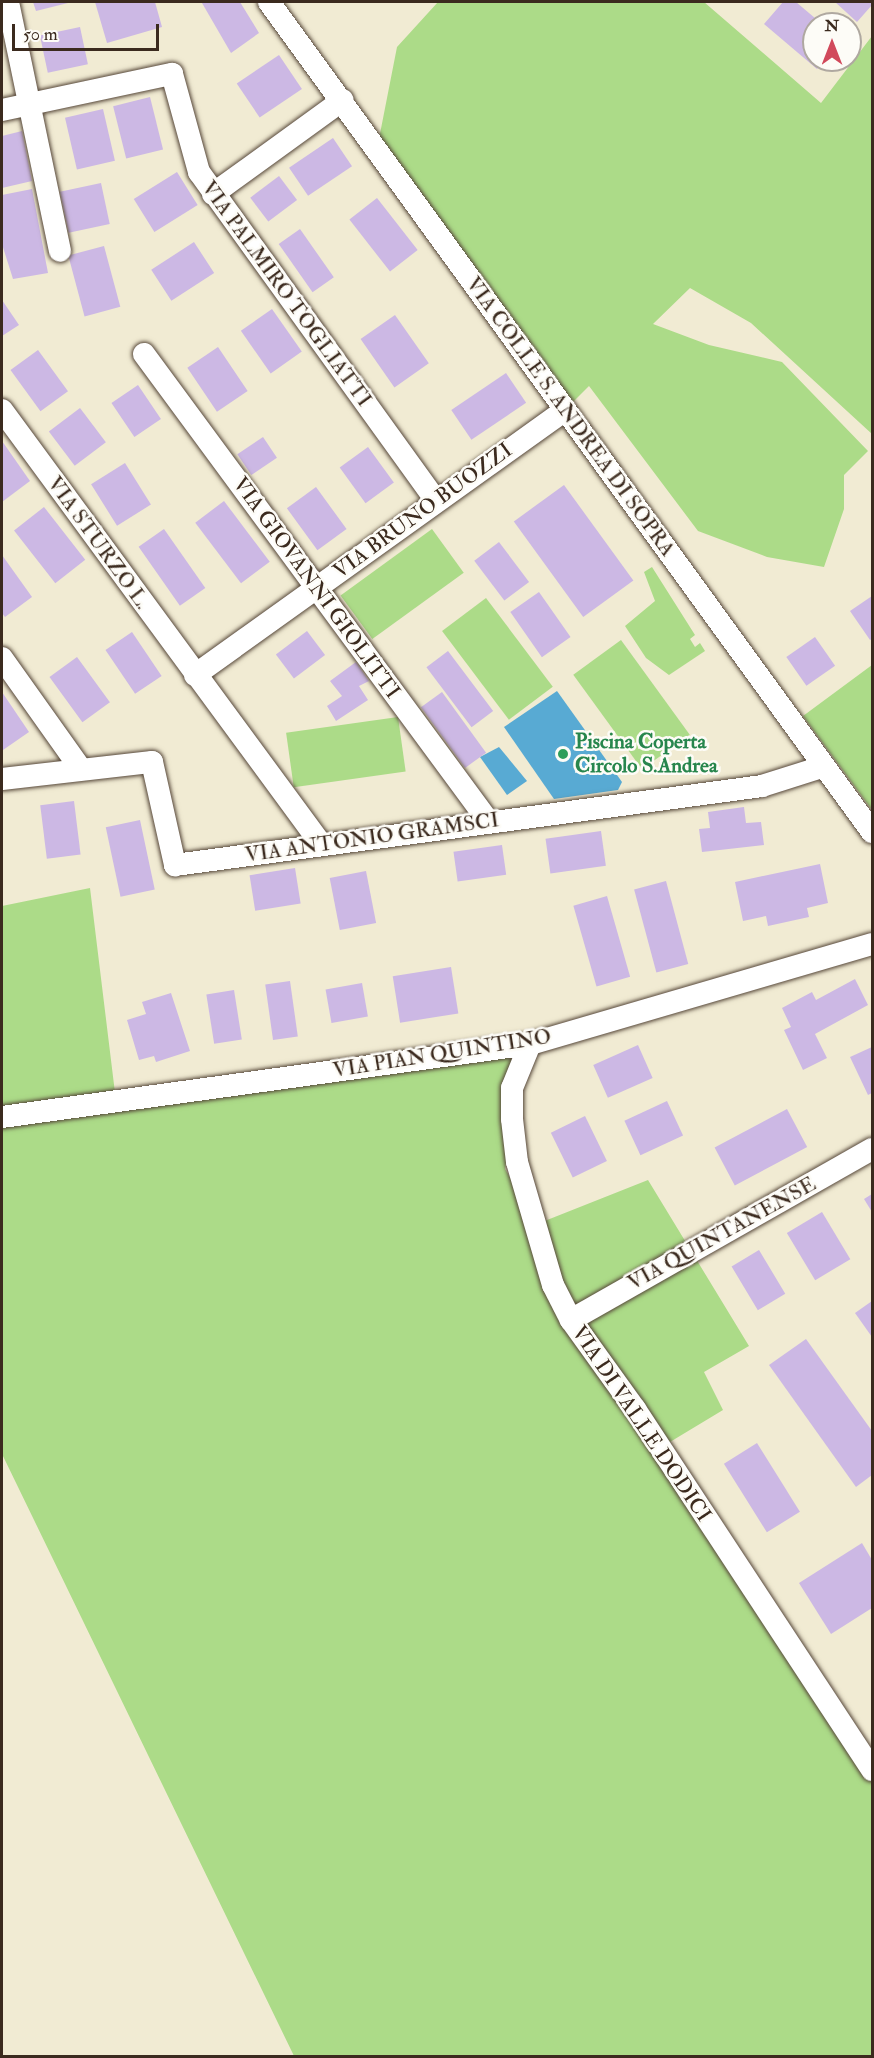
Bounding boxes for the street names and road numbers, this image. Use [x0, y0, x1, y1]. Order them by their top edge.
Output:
street label: VIA PALMIRO TOGLIATTI [196, 176, 376, 412]
street label: VIA COLLE S. ANDREA DI SOPRA [460, 272, 680, 562]
street label: VIA BRUNO BUOZZI [329, 438, 517, 584]
street label: VIA STURZO L. [42, 472, 154, 614]
street label: VIA GIOVANNI GIOLITTI [227, 472, 405, 704]
street label: VIA ANTONIO GRAMSCI [243, 808, 501, 868]
street label: VIA PIAN QUINTINO [331, 1024, 553, 1084]
street label: VIA QUINTANENSE [623, 1172, 821, 1296]
street label: VIA DI VALLE DODICI [566, 1321, 716, 1527]

